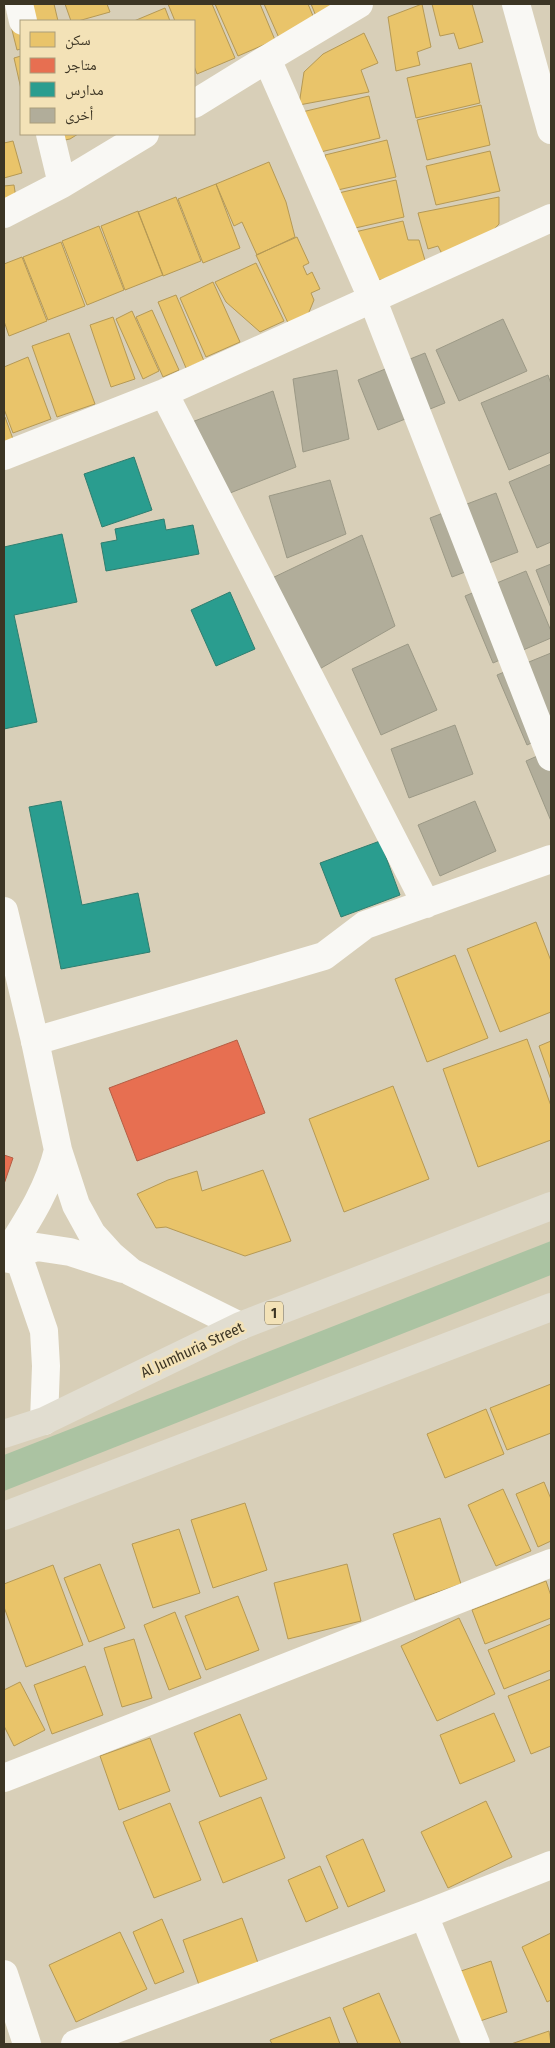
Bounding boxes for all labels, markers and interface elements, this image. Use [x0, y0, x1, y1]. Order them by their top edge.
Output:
legend [20, 20, 195, 135]
text: سكن [65, 31, 91, 50]
text: متاجر [64, 56, 97, 74]
text: مدارس [65, 81, 104, 100]
text: أخرى [65, 106, 94, 125]
road number: 1 [265, 1302, 283, 1325]
street label: Al Jumhuria Street [138, 1318, 246, 1382]

